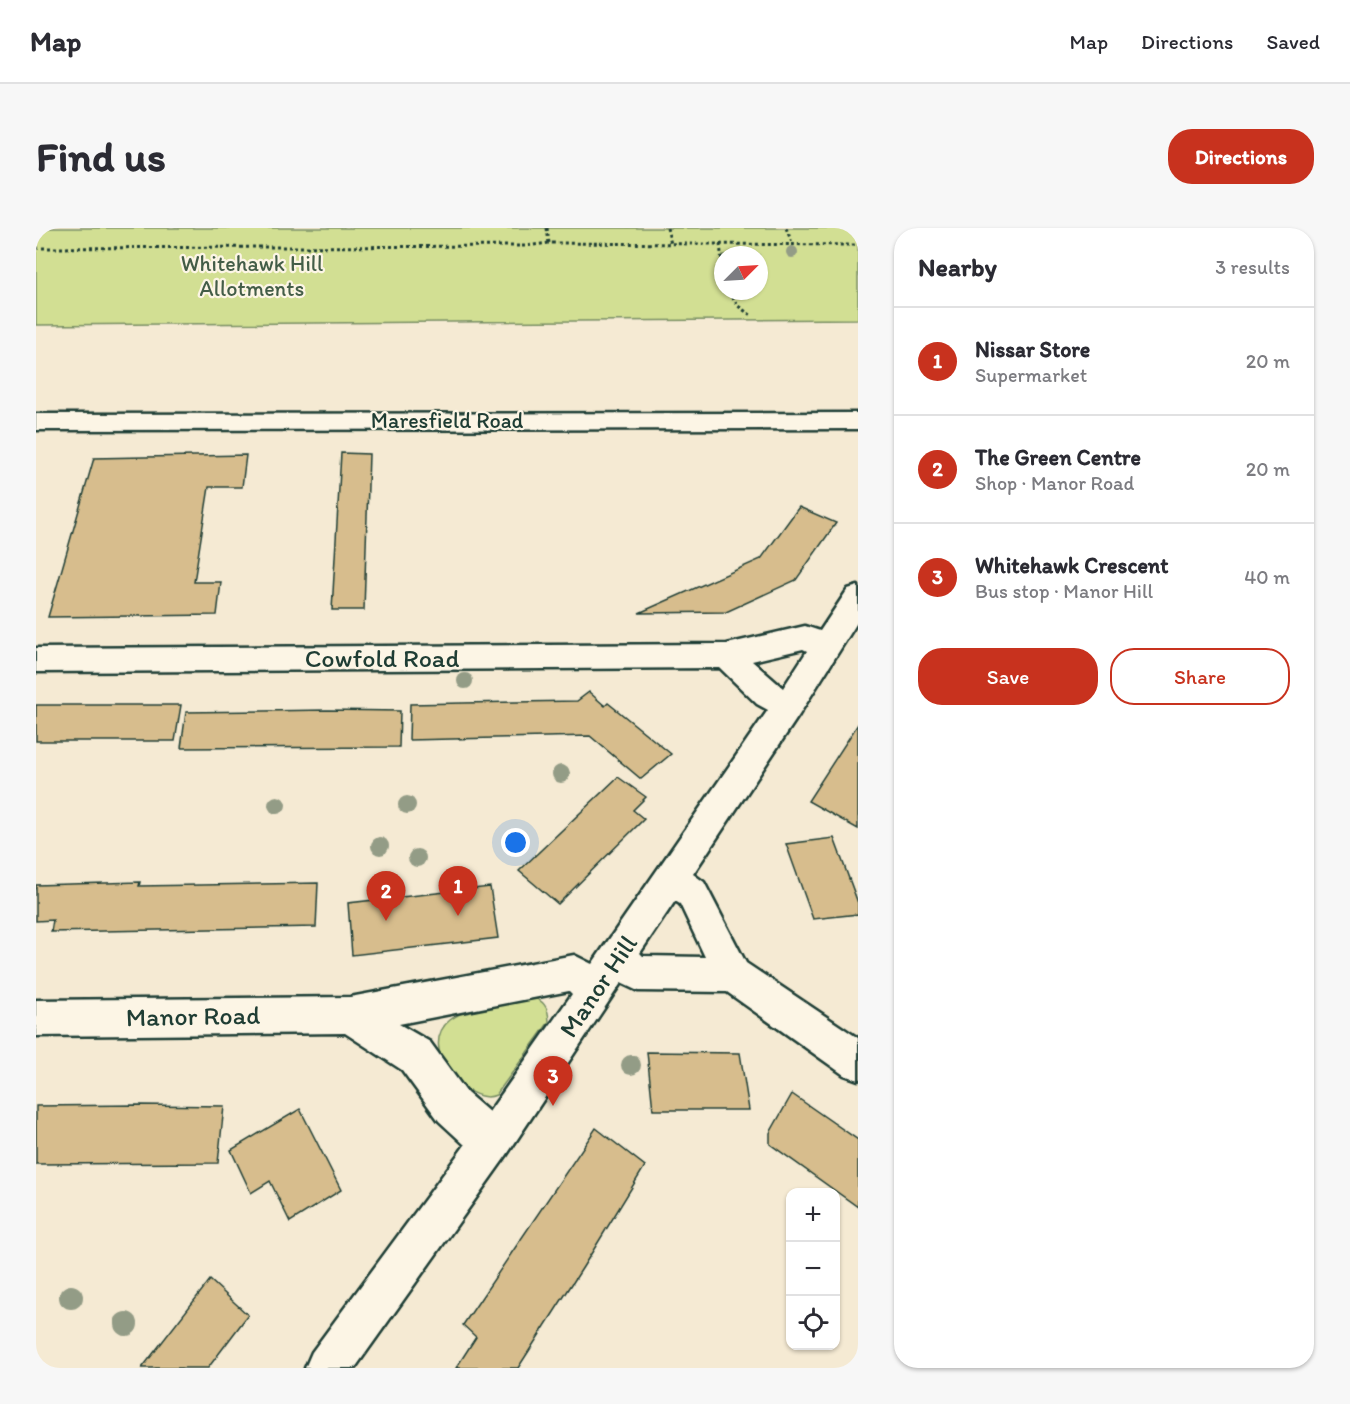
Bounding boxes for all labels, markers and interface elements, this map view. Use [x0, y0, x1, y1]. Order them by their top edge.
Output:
text: Map [30, 24, 81, 58]
text: Map [1070, 29, 1108, 54]
text: Directions [1141, 29, 1233, 54]
text: Saved [1266, 29, 1320, 54]
button: Directions [1168, 129, 1314, 184]
text: Find us [36, 131, 166, 182]
north arrow [714, 246, 768, 300]
park label: Whitehawk Hill Allotments [181, 250, 323, 302]
text: Nearby [918, 251, 997, 283]
text: 3 results [1215, 255, 1290, 279]
text: Nissar Store [975, 336, 1090, 363]
text: 1 [933, 349, 942, 373]
text: 20 m [1246, 349, 1290, 373]
text: Supermarket [975, 363, 1087, 387]
street label: Maresfield Road [371, 407, 524, 434]
text: The Green Centre [975, 444, 1141, 471]
text: 2 [932, 457, 943, 481]
text: 20 m [1246, 457, 1290, 481]
text: Shop · Manor Road [975, 471, 1134, 495]
text: Whitehawk Crescent [975, 552, 1169, 579]
text: 3 [932, 565, 943, 589]
text: 40 m [1244, 565, 1290, 589]
text: Bus stop · Manor Hill [975, 579, 1153, 603]
street label: Cowfold Road [305, 642, 459, 674]
button: Save [918, 648, 1098, 705]
button: Share [1110, 648, 1290, 705]
your location [501, 828, 530, 857]
pin: 1 [438, 866, 478, 916]
pin: 2 [366, 872, 406, 921]
street label: Manor Hill [552, 929, 644, 1043]
street label: Manor Road [125, 999, 261, 1033]
pin: 3 [534, 1056, 572, 1106]
map controls [786, 1188, 840, 1350]
button: + [786, 1188, 840, 1242]
button: − [786, 1242, 840, 1296]
button: locate [786, 1296, 840, 1350]

